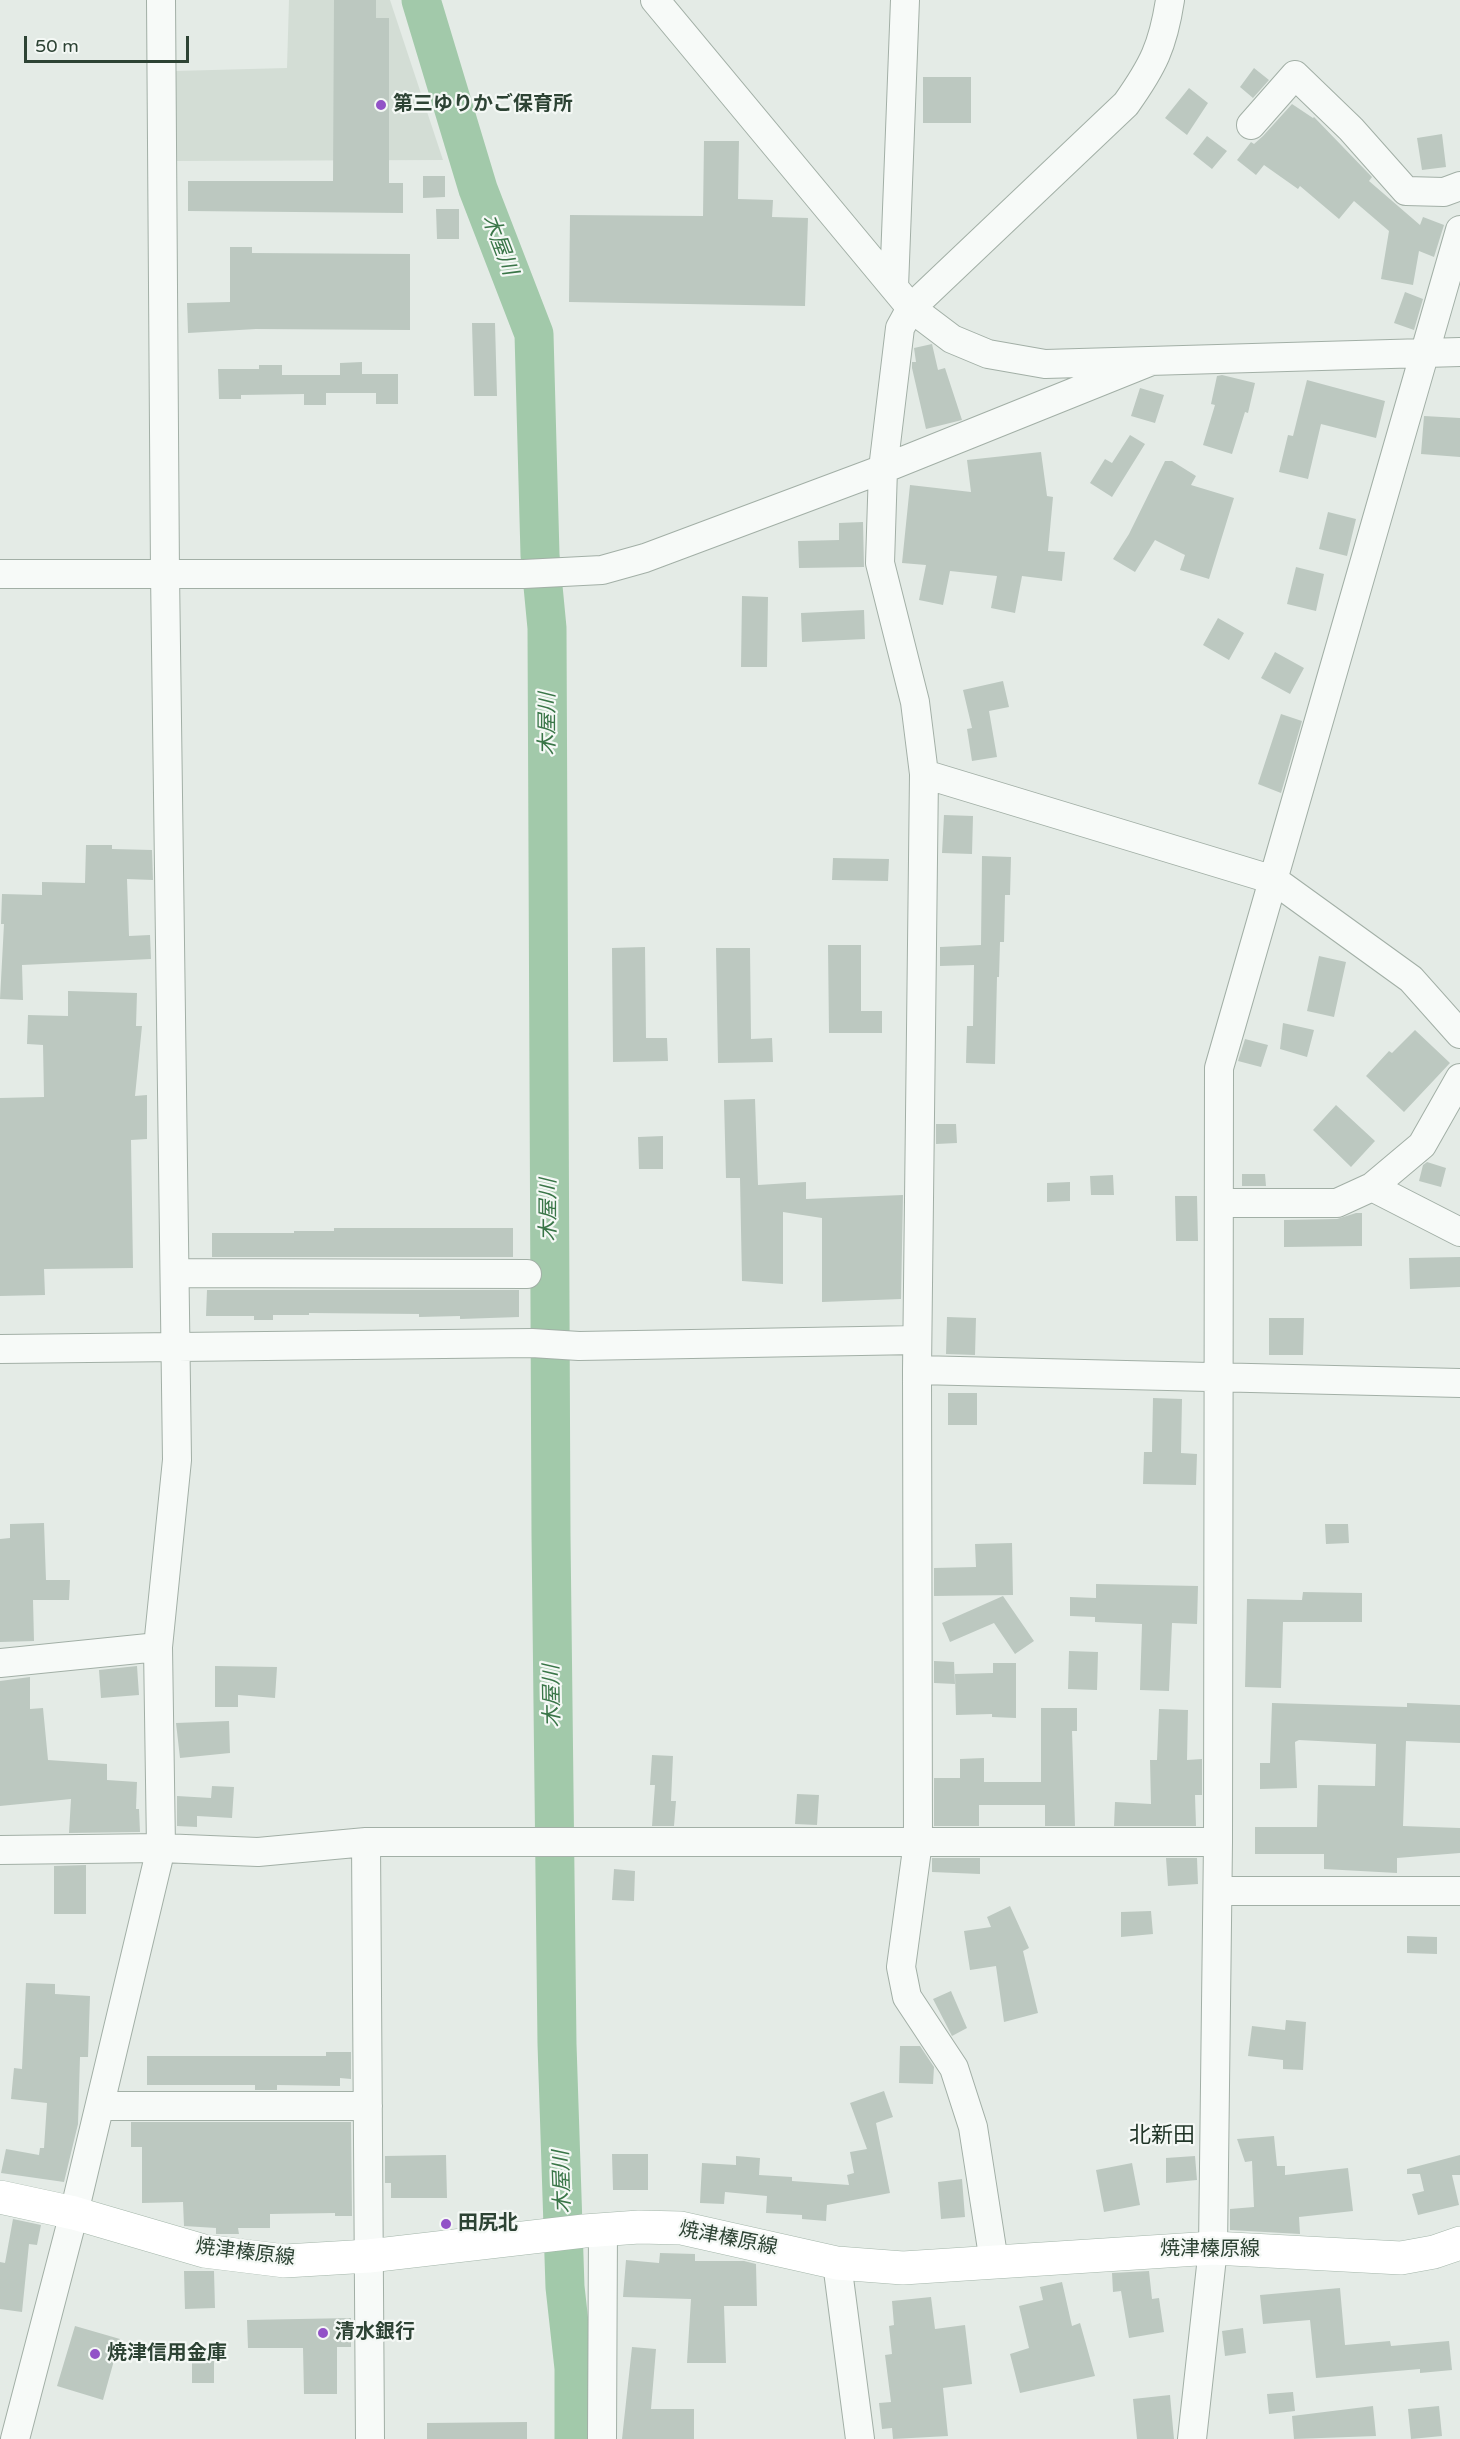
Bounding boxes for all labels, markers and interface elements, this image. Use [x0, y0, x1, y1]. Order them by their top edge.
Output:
scale bar [27, 24, 192, 62]
text: 50 m [35, 35, 79, 57]
place label: 第三ゆりかご保育所 [393, 93, 573, 117]
marker: 第三ゆりかご保育所 [374, 98, 388, 112]
water label: 木屋川 [476, 211, 522, 279]
water label: 木屋川 [535, 693, 561, 755]
water label: 木屋川 [536, 1179, 562, 1241]
water label: 木屋川 [540, 1664, 566, 1728]
district label: 北新田 [1129, 2123, 1195, 2149]
water label: 木屋川 [549, 2150, 577, 2214]
place label: 田尻北 [458, 2212, 518, 2236]
marker: 田尻北 [439, 2217, 453, 2231]
street label: 焼津榛原線 [677, 2218, 779, 2260]
street label: 焼津榛原線 [194, 2235, 296, 2271]
street label: 焼津榛原線 [1160, 2238, 1260, 2262]
place label: 清水銀行 [335, 2321, 415, 2345]
marker: 清水銀行 [316, 2326, 330, 2340]
place label: 焼津信用金庫 [107, 2342, 227, 2366]
marker: 焼津信用金庫 [88, 2347, 102, 2361]

